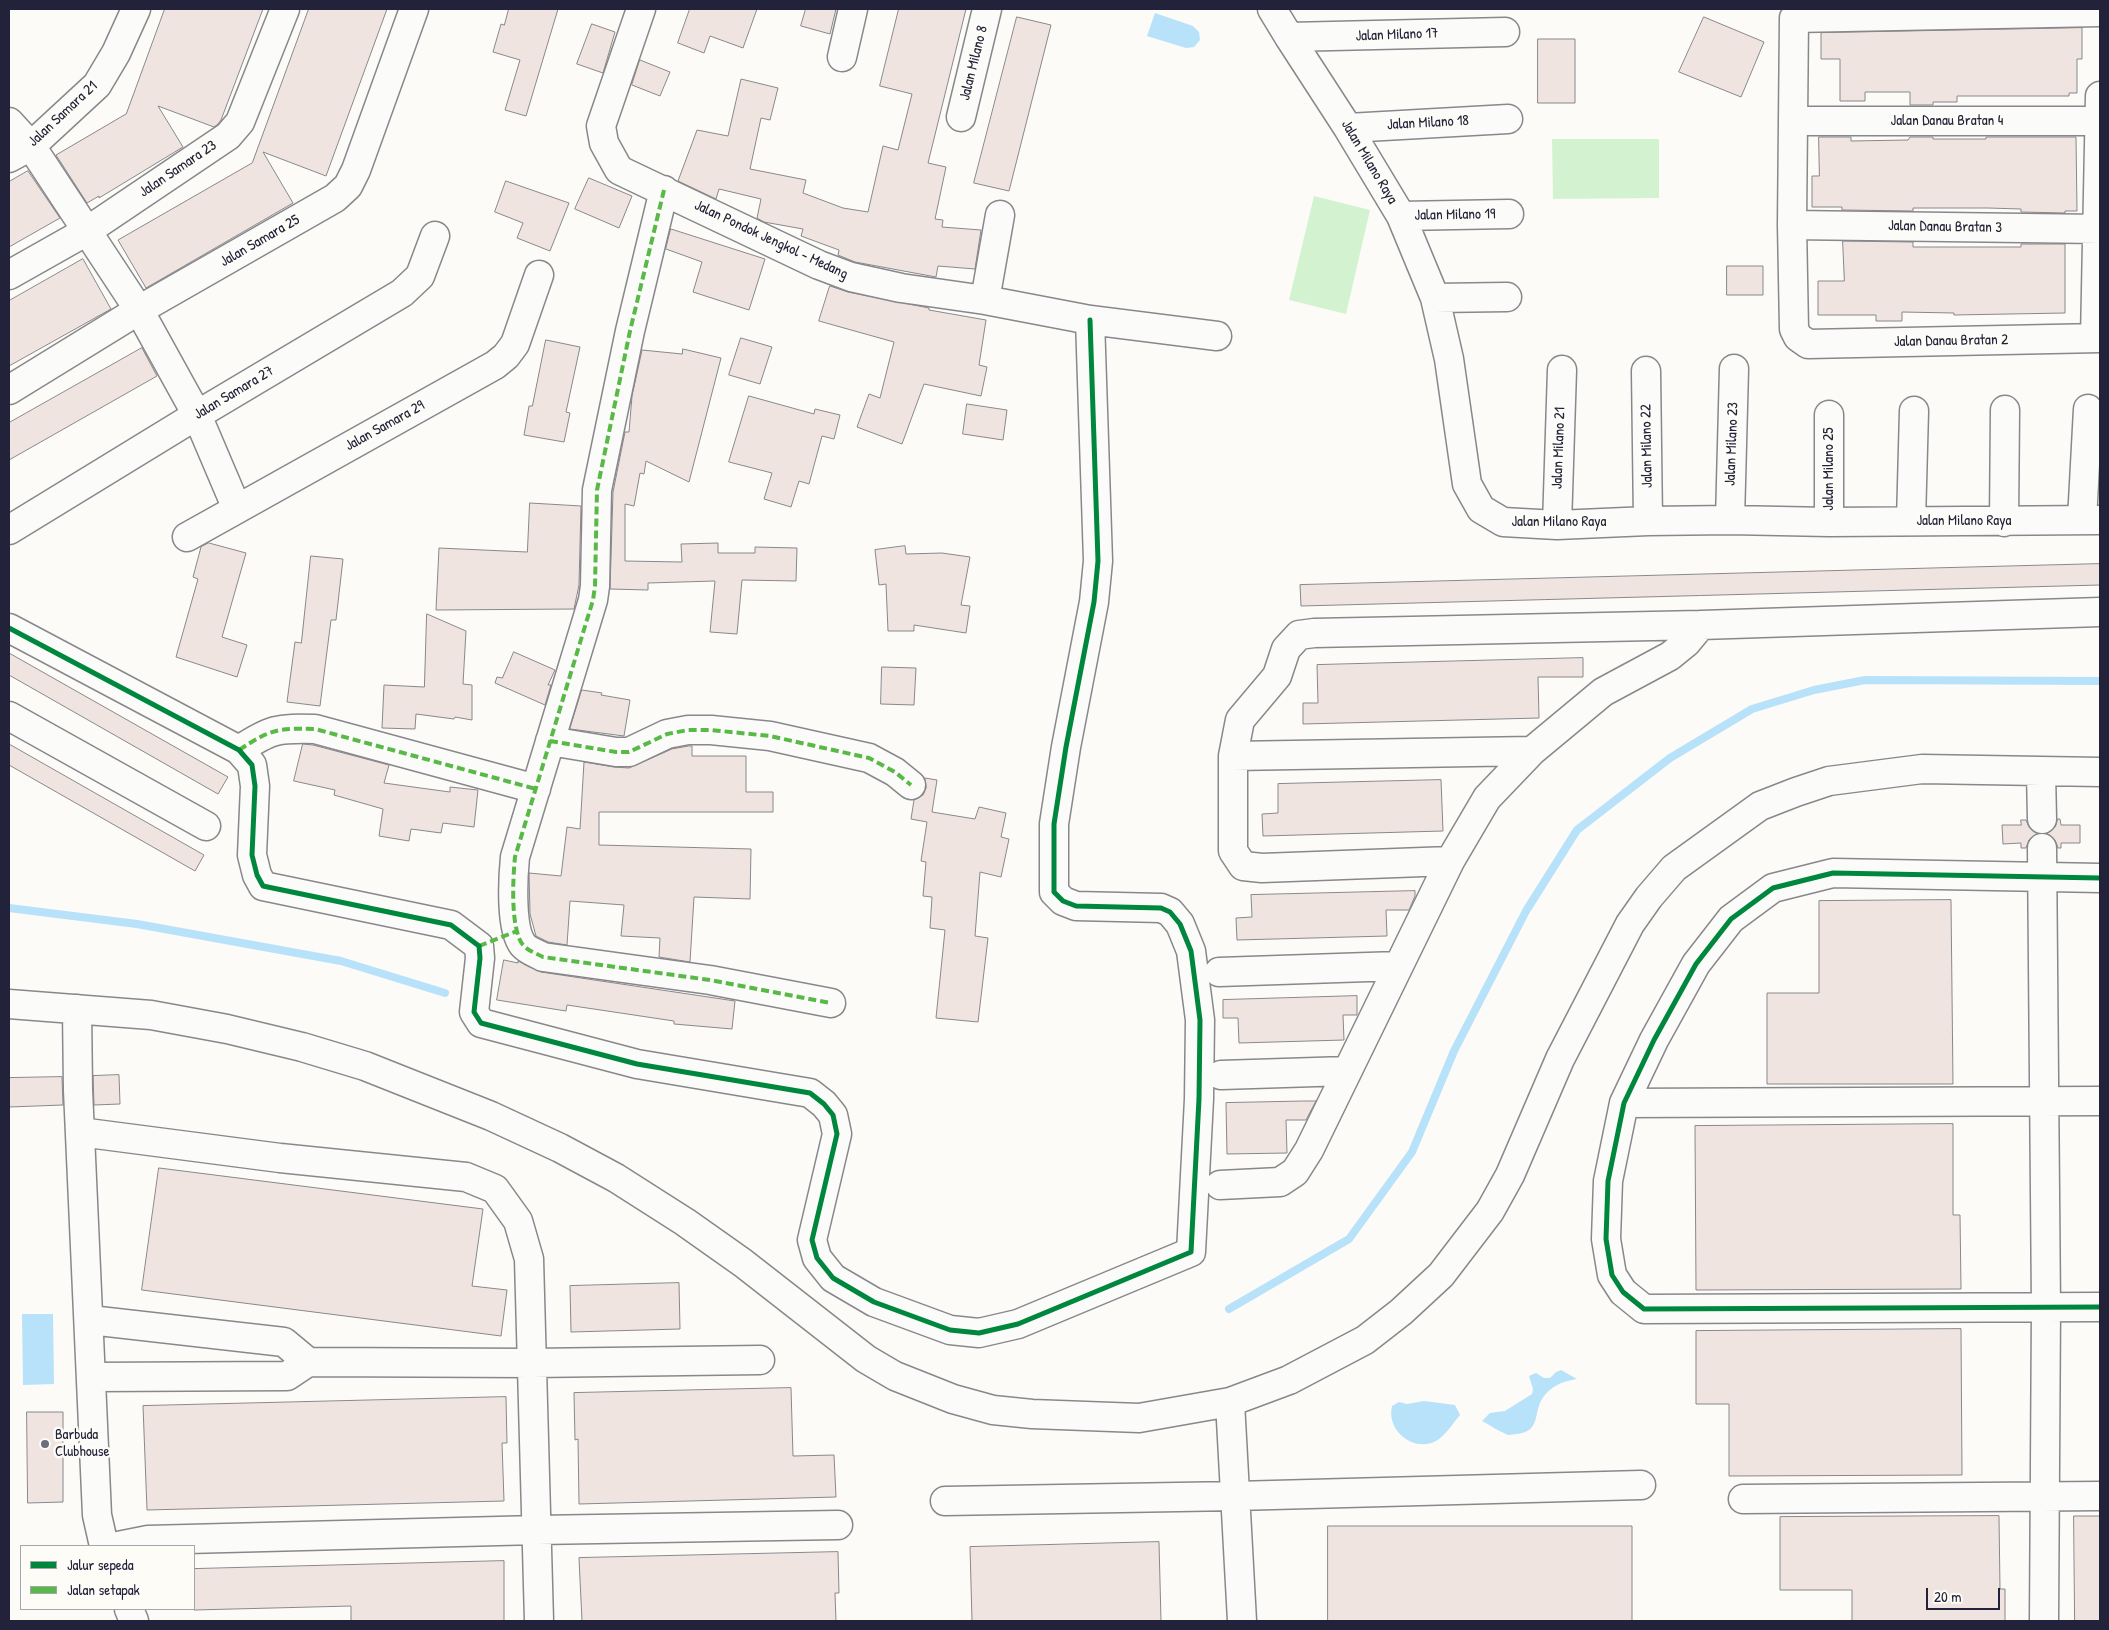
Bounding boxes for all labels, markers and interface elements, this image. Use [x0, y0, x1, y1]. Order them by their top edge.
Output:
street label: Jalan Milano 8 [956, 24, 992, 102]
street label: Jalan Milano 17 [1355, 25, 1439, 45]
street label: Jalan Samara 21 [25, 77, 101, 151]
street label: Jalan Milano 18 [1387, 112, 1469, 134]
street label: Jalan Danau Bratan 4 [1891, 112, 2003, 130]
street label: Jalan Milano Raya [1337, 117, 1401, 207]
street label: Jalan Samara 23 [136, 137, 220, 201]
street label: Jalan Pondok Jengkol - Medang [691, 196, 851, 284]
street label: Jalan Milano 19 [1414, 205, 1496, 225]
street label: Jalan Samara 25 [217, 211, 303, 271]
street label: Jalan Danau Bratan 3 [1888, 217, 2002, 237]
street label: Jalan Danau Bratan 2 [1894, 331, 2008, 351]
street label: Jalan Samara 27 [191, 362, 277, 424]
street label: Jalan Samara 29 [342, 397, 428, 455]
street label: Jalan Milano 23 [1722, 402, 1742, 486]
street label: Jalan Milano 22 [1637, 404, 1657, 488]
street label: Jalan Milano 21 [1549, 406, 1569, 490]
street label: Jalan Milano 25 [1820, 427, 1838, 511]
street label: Jalan Milano Raya [1917, 512, 2011, 530]
street label: Jalan Milano Raya [1512, 513, 1606, 531]
place label: Barbuda Clubhouse [55, 1426, 109, 1461]
marker: Barbuda Clubhouse [39, 1438, 51, 1450]
legend [20, 1545, 195, 1610]
text: Jalur sepeda [67, 1554, 134, 1575]
scale bar [1929, 1578, 2003, 1610]
text: Jalan setapak [67, 1579, 140, 1600]
text: 20 m [1934, 1586, 1961, 1607]

